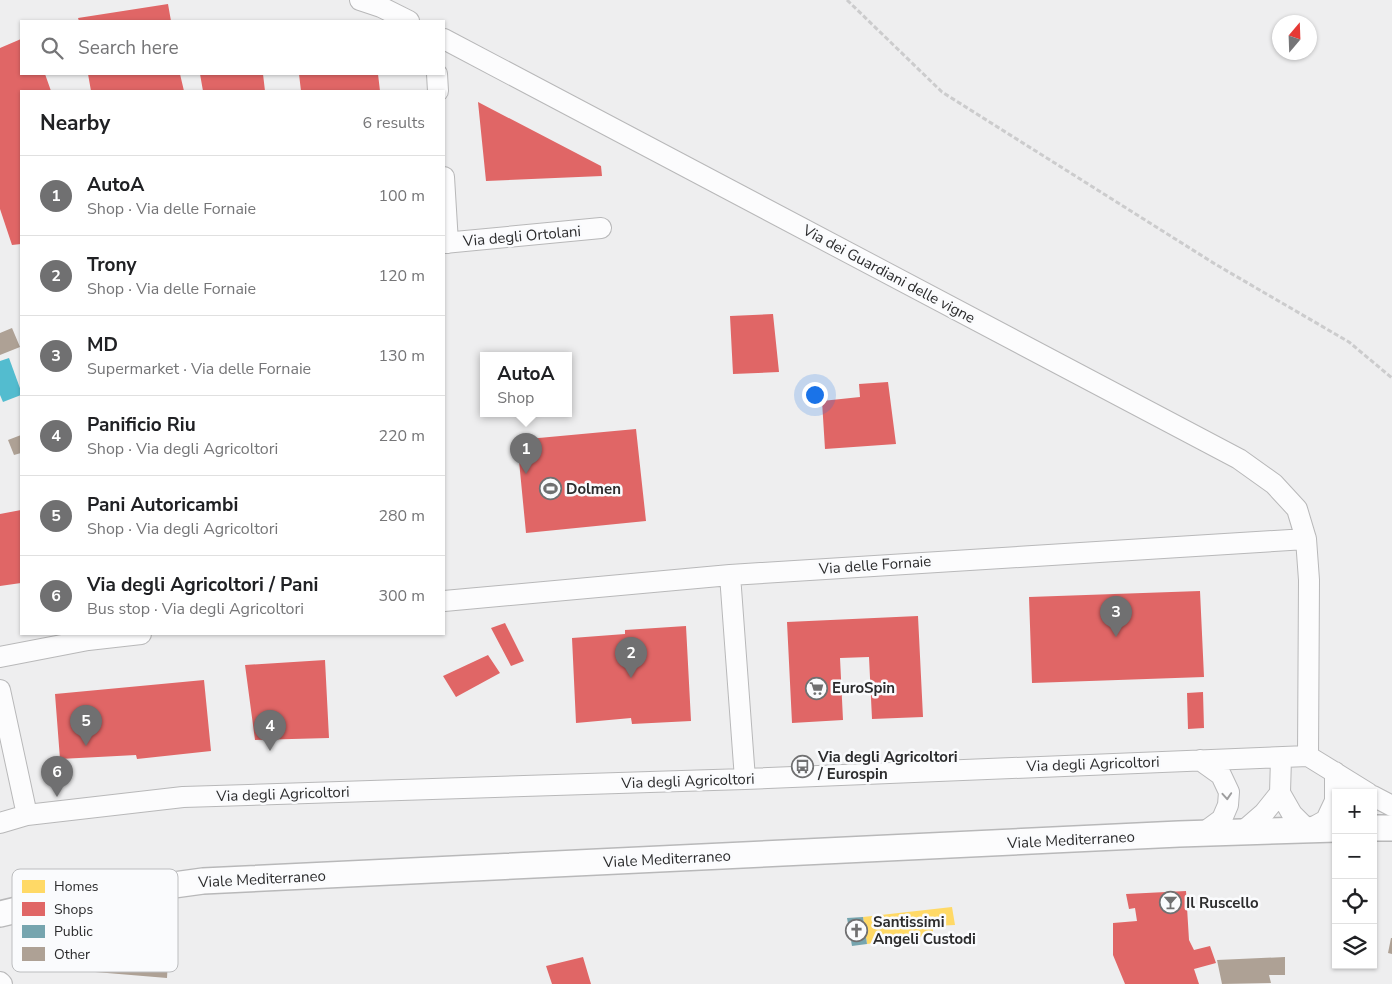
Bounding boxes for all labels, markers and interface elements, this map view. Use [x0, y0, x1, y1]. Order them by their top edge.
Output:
north arrow [1272, 15, 1317, 60]
search box [20, 20, 445, 75]
icon: search [38, 34, 66, 62]
text: Search here [78, 35, 179, 61]
text: Nearby [40, 109, 110, 137]
text: 6 results [363, 112, 425, 134]
text: AutoA [87, 172, 144, 198]
text: 1 [51, 185, 61, 207]
text: 100 m [378, 185, 425, 207]
text: Shop · Via delle Fornaie [87, 198, 256, 220]
street label: Via dei Guardiani delle vigne [799, 220, 979, 328]
street label: Via degli Ortolani [461, 221, 582, 251]
text: Trony [87, 252, 137, 278]
text: 2 [51, 265, 61, 287]
text: 120 m [378, 265, 425, 287]
text: Shop · Via delle Fornaie [87, 278, 256, 300]
text: MD [87, 332, 118, 358]
text: 3 [51, 345, 61, 367]
text: 130 m [378, 345, 425, 367]
popup [480, 352, 572, 417]
text: Supermarket · Via delle Fornaie [87, 358, 311, 380]
text: AutoA [497, 361, 555, 387]
your location [802, 382, 828, 408]
text: Shop [497, 387, 534, 409]
text: Panificio Riu [87, 412, 196, 438]
text: 4 [51, 425, 61, 447]
text: 220 m [378, 425, 425, 447]
pin: 1 [510, 433, 542, 474]
text: Shop · Via degli Agricoltori [87, 438, 278, 460]
sports icon: Dolmen [538, 477, 562, 501]
place label: Dolmen [566, 479, 621, 499]
text: Pani Autoricambi [87, 492, 238, 518]
text: 5 [51, 505, 61, 527]
text: 280 m [378, 505, 425, 527]
text: Shop · Via degli Agricoltori [87, 518, 278, 540]
street label: Via delle Fornaie [817, 551, 932, 579]
text: Via degli Agricoltori / Pani [87, 572, 318, 598]
text: 6 [51, 585, 61, 607]
text: 300 m [378, 585, 425, 607]
pin: 3 [1100, 596, 1132, 637]
text: Bus stop · Via degli Agricoltori [87, 598, 304, 620]
pin: 2 [615, 637, 647, 678]
supermarket icon: EuroSpin [804, 676, 828, 700]
place label: EuroSpin [832, 678, 895, 698]
pin: 5 [70, 705, 102, 746]
pin: 4 [254, 710, 286, 751]
place label: Via degli Agricoltori / Eurospin [817, 747, 958, 784]
street label: Via degli Agricoltori [1025, 752, 1160, 776]
bus stop icon: Via degli Agricoltori / Eurospin [790, 754, 814, 778]
pin: 6 [41, 756, 73, 797]
street label: Via degli Agricoltori [620, 769, 755, 793]
street label: Via degli Agricoltori [215, 782, 350, 806]
map controls [1332, 789, 1377, 969]
button: + [1332, 789, 1377, 834]
one-way arrow [1222, 792, 1233, 800]
street label: Viale Mediterraneo [1006, 827, 1135, 853]
button: − [1332, 834, 1377, 879]
street label: Viale Mediterraneo [602, 846, 731, 872]
street label: Viale Mediterraneo [197, 866, 326, 892]
legend [12, 869, 178, 972]
text: Homes [54, 877, 99, 896]
button: locate [1332, 879, 1377, 924]
bar icon: Il Ruscello [1158, 891, 1182, 915]
place label: Il Ruscello [1186, 893, 1259, 913]
text: Shops [54, 900, 94, 919]
place label: Santissimi Angeli Custodi [873, 912, 976, 949]
church icon: Santissimi Angeli Custodi [845, 919, 869, 943]
text: Public [54, 922, 93, 941]
button: layers [1332, 924, 1377, 969]
text: Other [54, 945, 90, 964]

